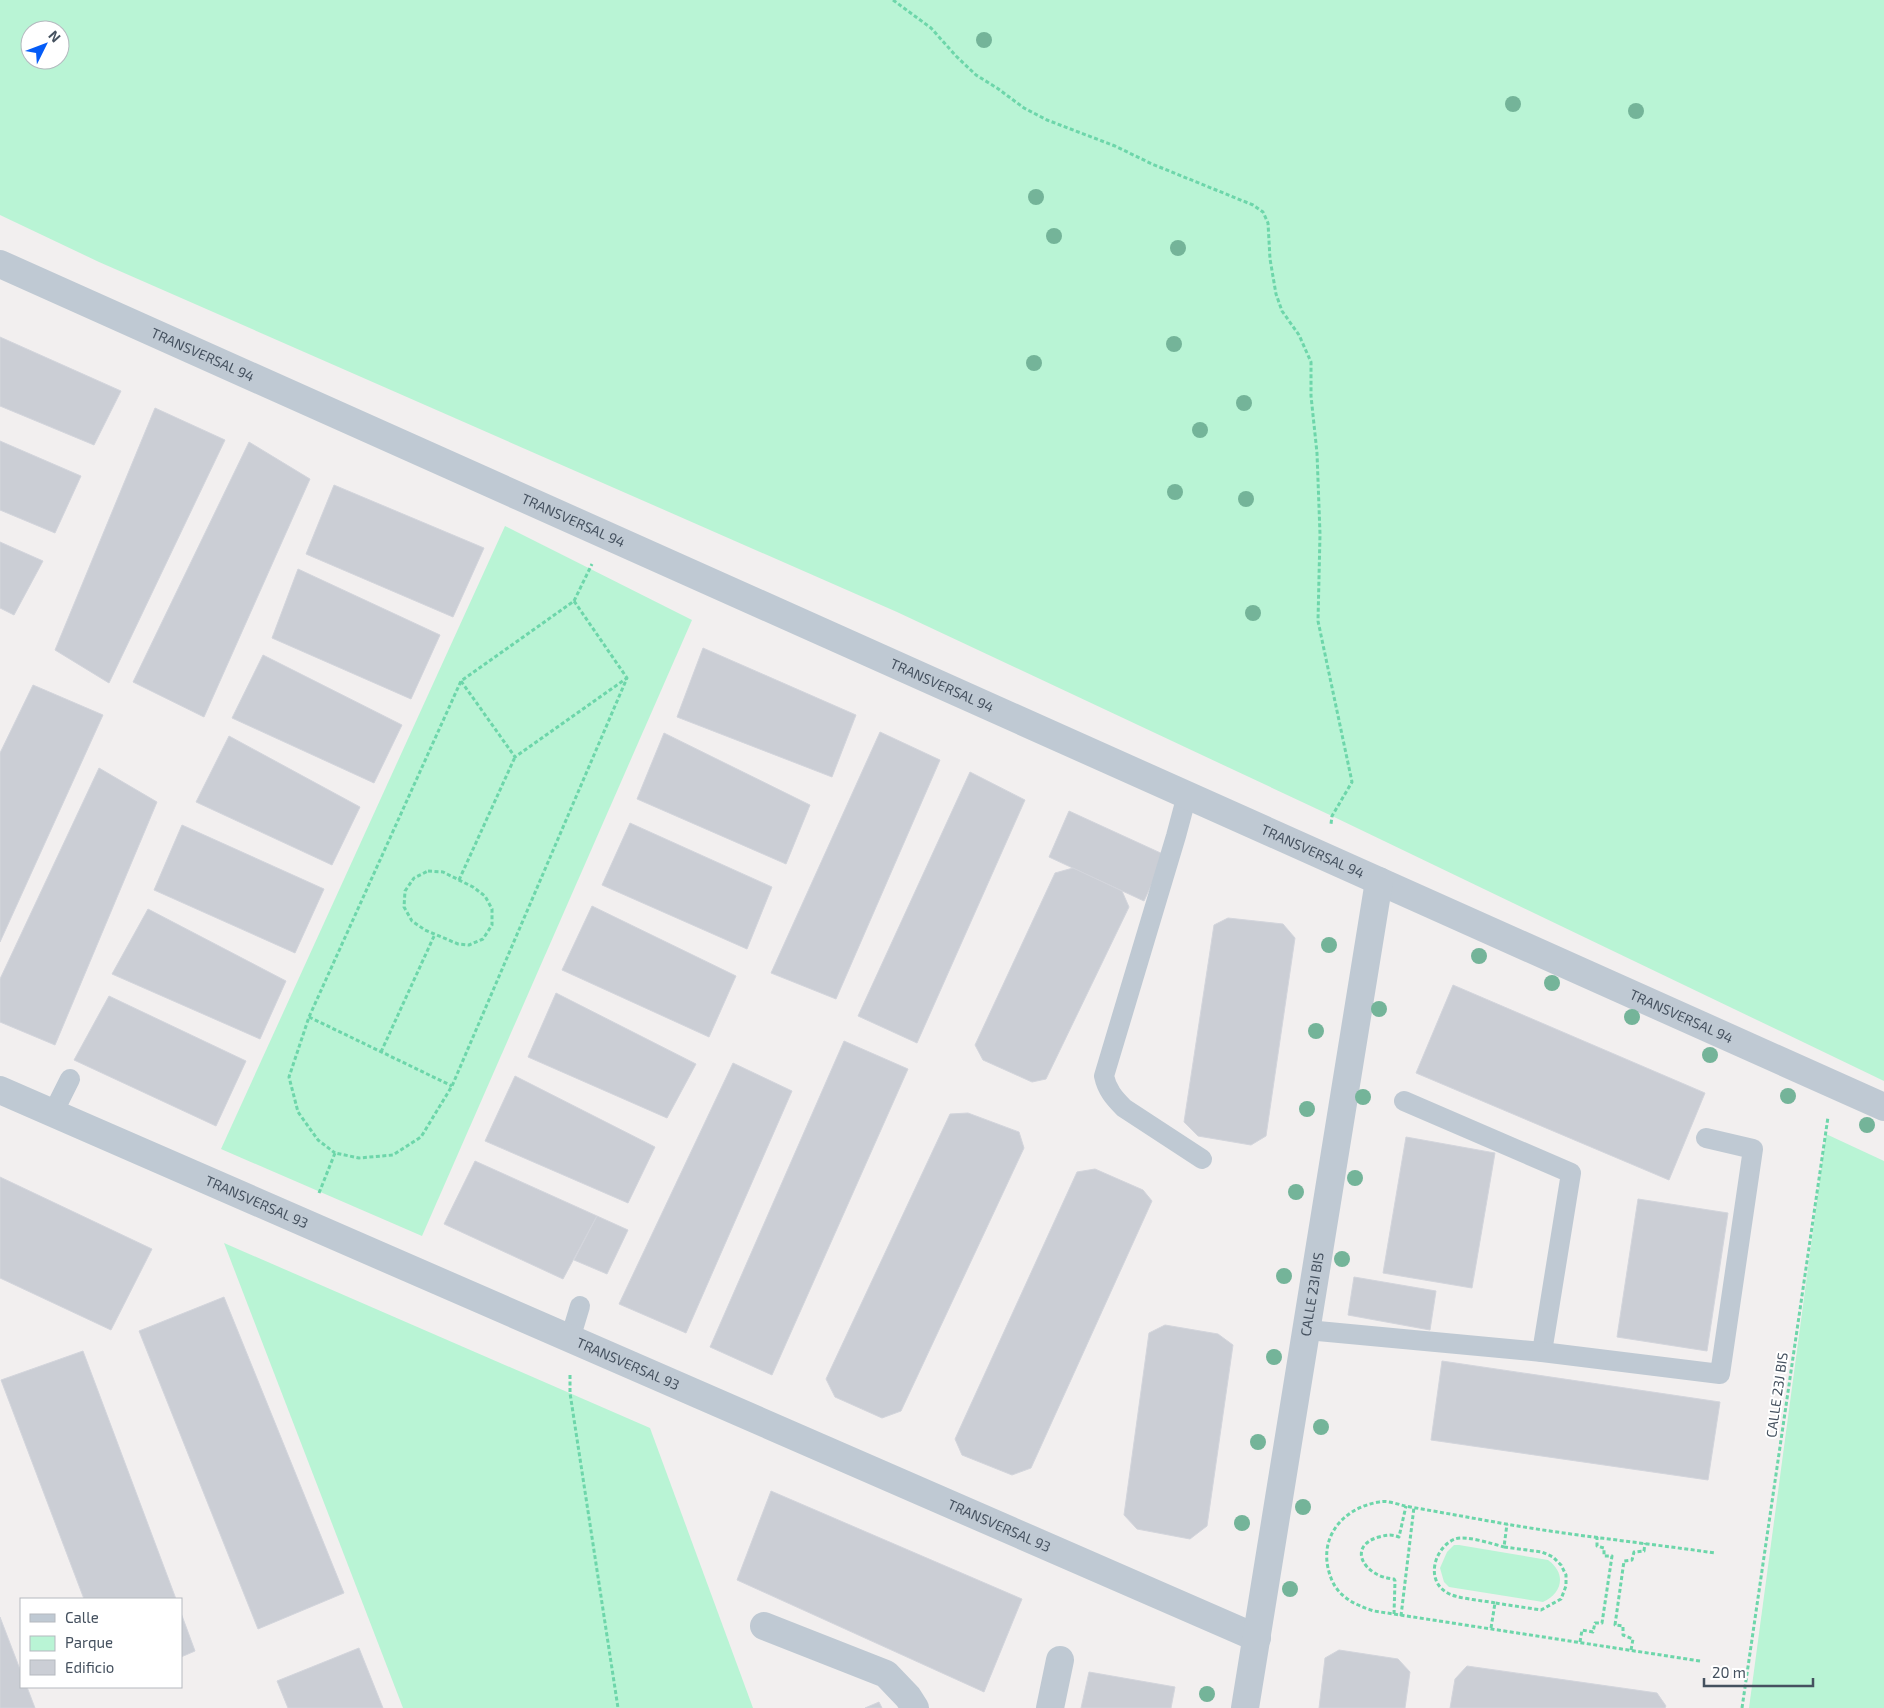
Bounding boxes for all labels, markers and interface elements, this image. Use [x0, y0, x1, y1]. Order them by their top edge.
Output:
north arrow [20, 20, 70, 70]
text: N [45, 27, 65, 45]
street label: TRANSVERSAL 94 [148, 324, 257, 385]
street label: TRANSVERSAL 94 [519, 490, 628, 551]
street label: TRANSVERSAL 94 [888, 655, 997, 716]
street label: TRANSVERSAL 94 [1258, 820, 1367, 881]
street label: TRANSVERSAL 94 [1627, 985, 1736, 1046]
street label: TRANSVERSAL 93 [203, 1172, 311, 1231]
street label: CALLE 23I BIS [1296, 1251, 1327, 1338]
street label: TRANSVERSAL 93 [574, 1333, 682, 1393]
street label: CALLE 23J BIS [1762, 1351, 1791, 1439]
street label: TRANSVERSAL 93 [945, 1495, 1053, 1555]
legend [20, 1598, 182, 1688]
text: Calle [65, 1608, 99, 1626]
text: Parque [65, 1633, 113, 1651]
scale bar [1704, 1656, 1813, 1688]
text: Edificio [65, 1658, 114, 1676]
text: 20 m [1712, 1663, 1746, 1681]

